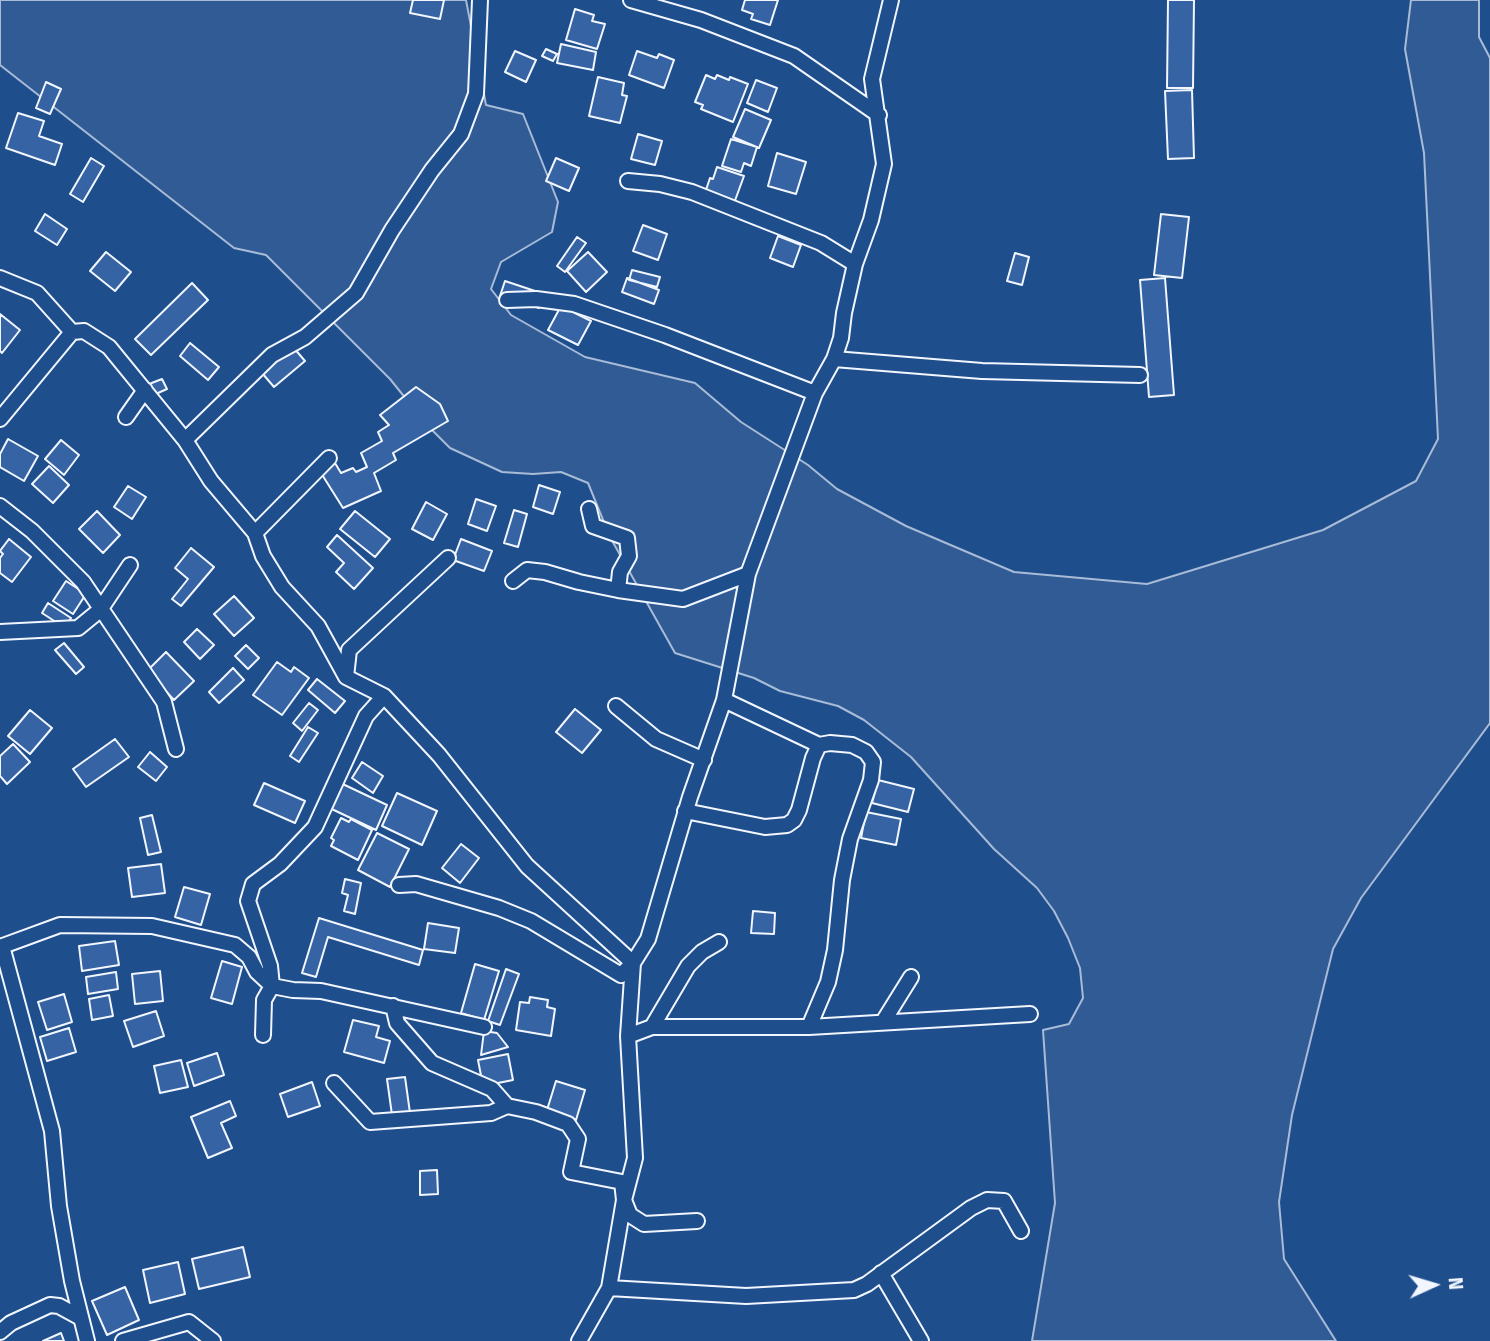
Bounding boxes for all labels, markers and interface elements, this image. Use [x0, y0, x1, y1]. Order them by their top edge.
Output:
north arrow [1399, 1250, 1469, 1320]
text: N [1444, 1276, 1467, 1291]

